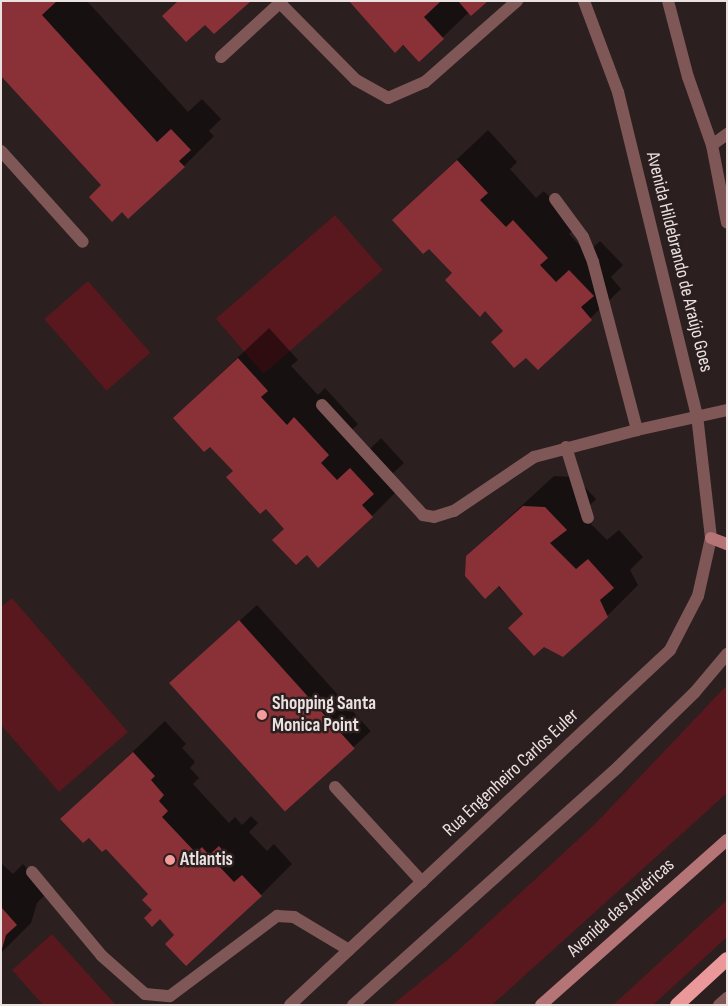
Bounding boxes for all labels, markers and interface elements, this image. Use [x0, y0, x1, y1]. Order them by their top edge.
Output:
street label: Avenida Hildebrando de Araújo Goes [641, 150, 717, 374]
place label: Shopping Santa Monica Point [272, 693, 376, 737]
street label: Rua Engenheiro Carlos Euler [439, 704, 583, 842]
marker: Shopping Santa Monica Point [256, 709, 268, 721]
place label: Atlantis [180, 849, 233, 871]
marker: Atlantis [164, 854, 176, 866]
street label: Avenida das Américas [563, 854, 679, 962]

